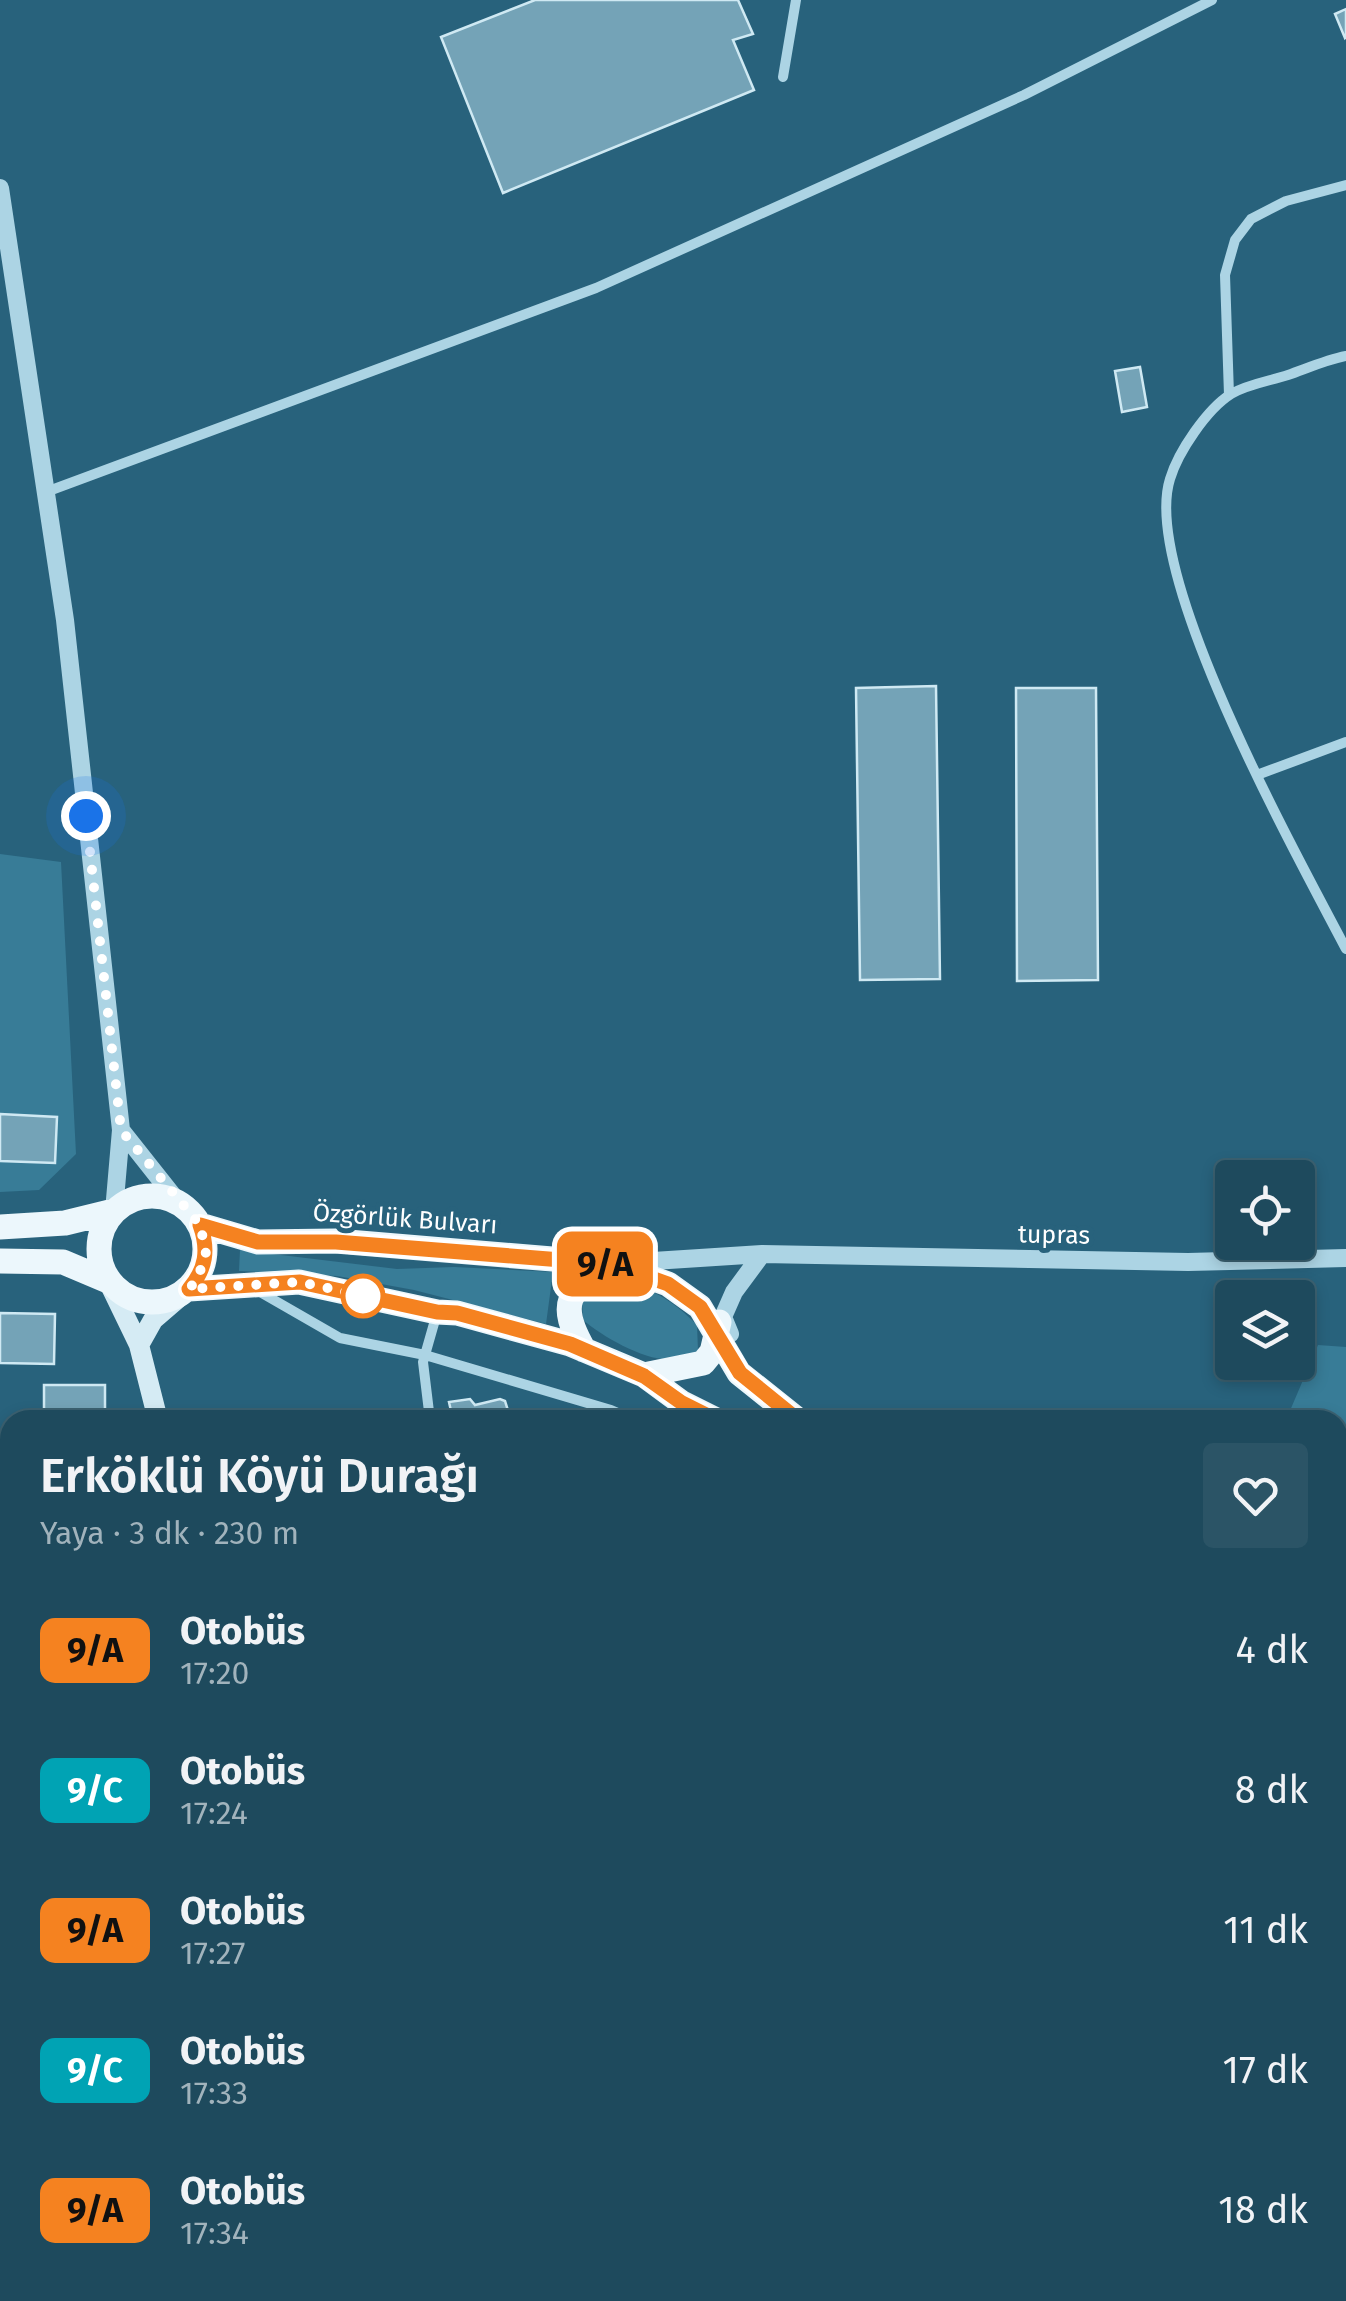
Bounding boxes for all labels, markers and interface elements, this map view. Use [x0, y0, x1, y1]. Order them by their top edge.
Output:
your location [61, 791, 111, 841]
map controls [1215, 1160, 1315, 1380]
button: locate [1215, 1160, 1315, 1260]
street label: Özgörlük Bulvarı [312, 1197, 498, 1240]
street label: tupras [1018, 1219, 1090, 1251]
line badge: 9/A [548, 1232, 662, 1296]
text: 9/A [577, 1243, 633, 1285]
unlabelled marker [342, 1275, 384, 1317]
button: layers [1215, 1280, 1315, 1380]
button: heart [1203, 1443, 1308, 1548]
text: Erköklü Köyü Durağı [40, 1447, 479, 1505]
text: Yaya · 3 dk · 230 m [40, 1514, 299, 1552]
text: Otobüs [180, 1608, 305, 1654]
text: 4 dk [1236, 1627, 1308, 1673]
text: 9/A [67, 1629, 123, 1671]
text: 17:20 [180, 1654, 249, 1692]
text: Otobüs [180, 1748, 305, 1794]
text: 8 dk [1235, 1767, 1308, 1813]
text: 9/C [67, 1769, 123, 1811]
text: 17:24 [180, 1794, 248, 1832]
text: Otobüs [180, 1888, 305, 1934]
text: 11 dk [1223, 1907, 1308, 1953]
text: 9/A [67, 1909, 123, 1951]
text: 17:27 [180, 1934, 245, 1972]
text: Otobüs [180, 2028, 305, 2074]
text: 17 dk [1222, 2047, 1308, 2093]
text: 9/C [67, 2049, 123, 2091]
text: 17:33 [180, 2074, 248, 2112]
text: Otobüs [180, 2168, 305, 2214]
text: 18 dk [1218, 2187, 1308, 2233]
text: 9/A [67, 2189, 123, 2231]
text: 17:34 [180, 2214, 249, 2252]

